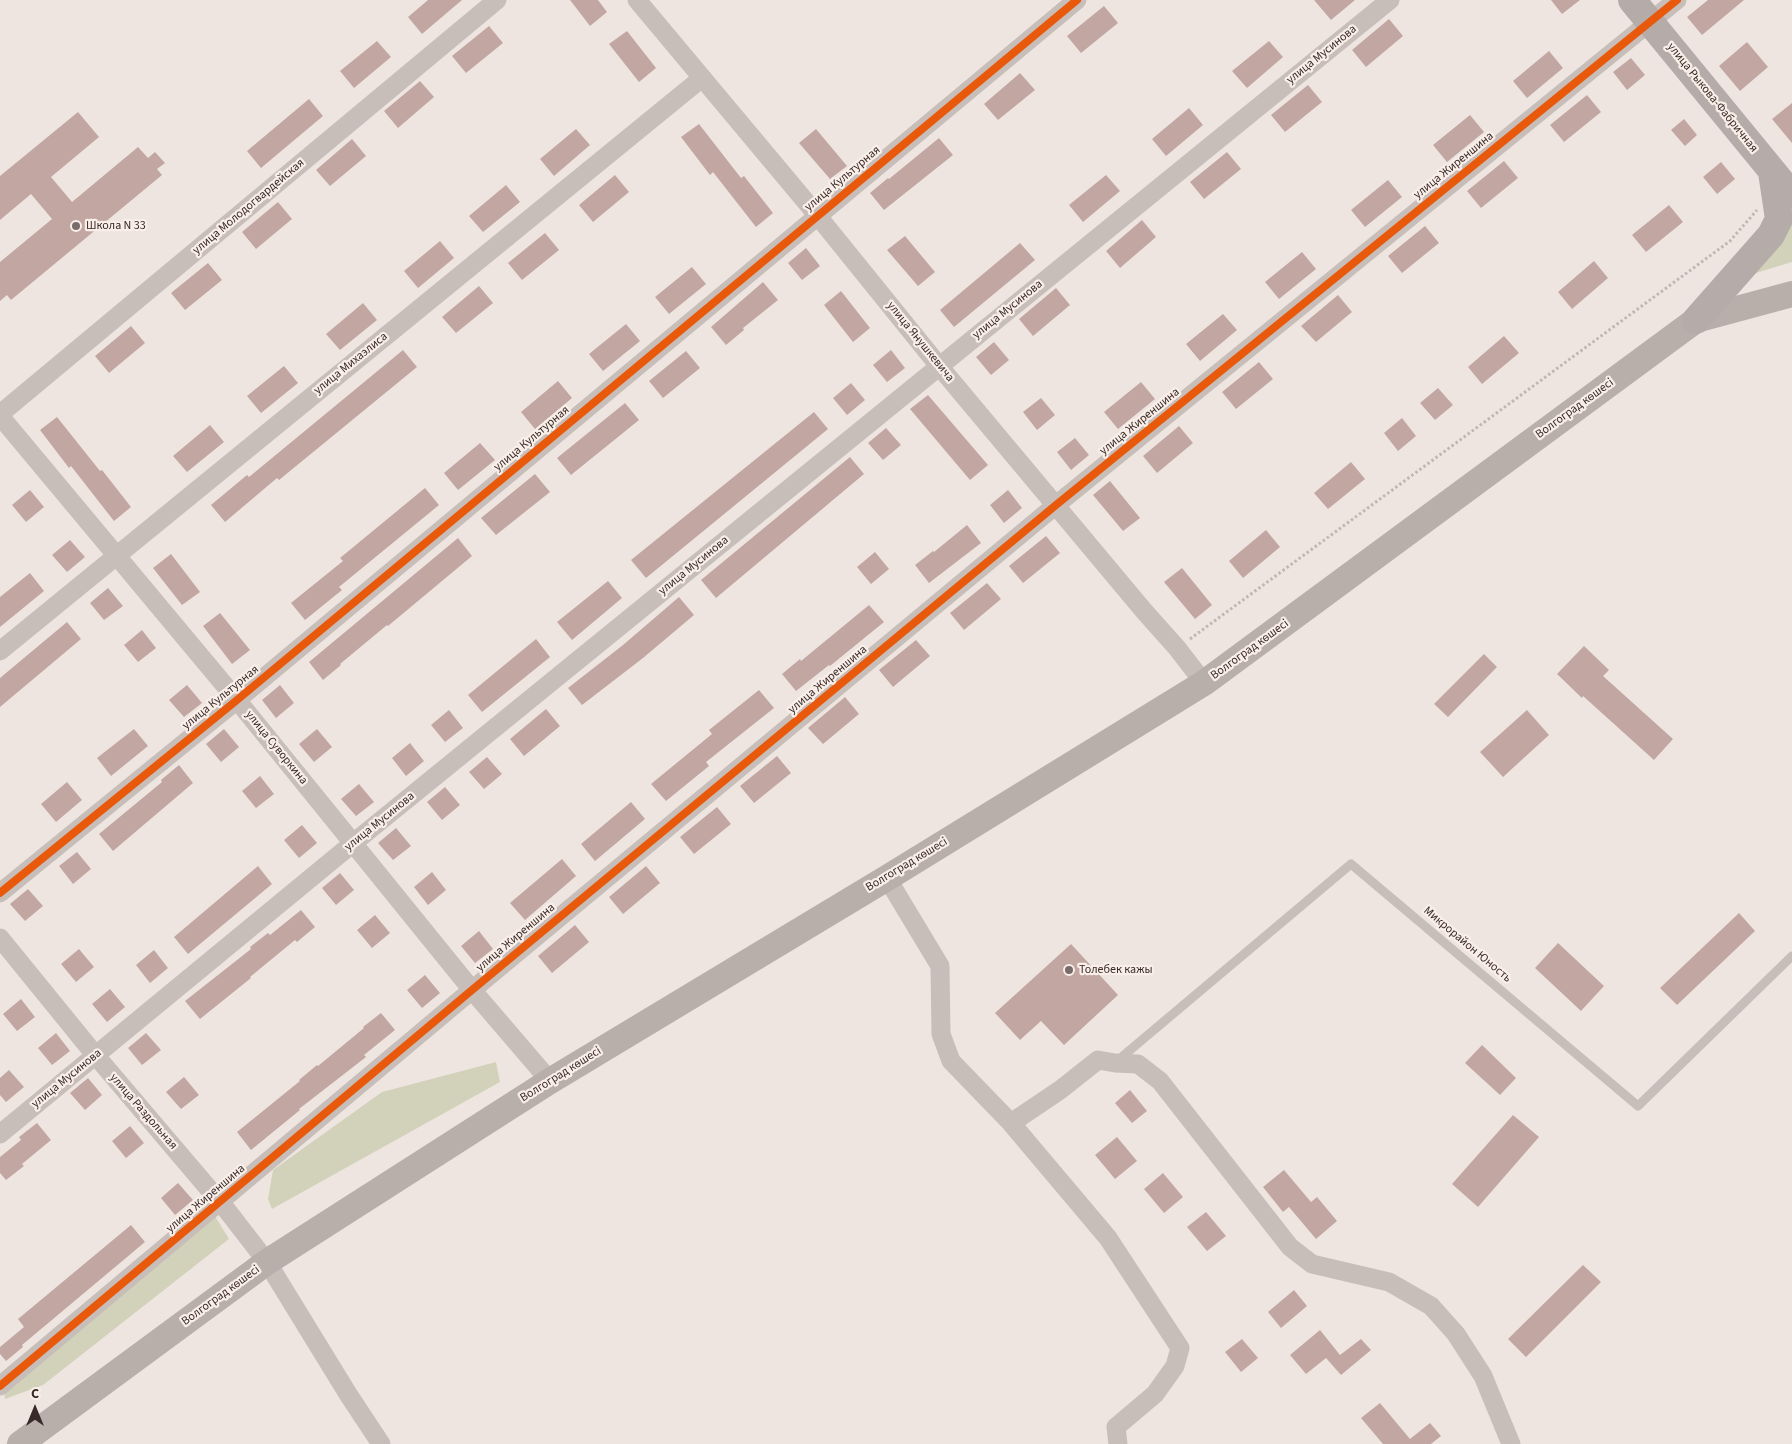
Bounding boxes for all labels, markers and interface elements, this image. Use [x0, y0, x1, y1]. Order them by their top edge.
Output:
street label: улица Мусинова [1284, 22, 1360, 88]
street label: улица Рыкова-Фабричная [1663, 40, 1761, 156]
street label: улица Жиреншина [1411, 129, 1497, 203]
street label: улица Культурная [802, 143, 884, 215]
street label: улица Молодогвардейская [190, 156, 308, 258]
place label: Школа N 33 [86, 219, 146, 233]
marker: Школа N 33 [70, 220, 82, 232]
street label: улица Мусинова [970, 277, 1046, 343]
street label: улица Янушкевича [883, 299, 957, 385]
street label: улица Михаэлиса [311, 330, 391, 398]
street label: Волгоград көшесі [1533, 376, 1617, 442]
street label: улица Жиреншина [1097, 385, 1183, 459]
street label: улица Культурная [491, 403, 573, 475]
street label: улица Мусинова [656, 533, 732, 599]
street label: Волгоград көшесі [1208, 617, 1292, 683]
street label: улица Жиреншина [786, 643, 870, 717]
street label: улица Культурная [180, 663, 262, 733]
street label: улица Суворкина [242, 708, 310, 788]
street label: улица Мусинова [342, 789, 418, 855]
street label: Волгоград көшесі [864, 835, 950, 895]
street label: улица Жиреншина [474, 901, 558, 975]
street label: Микрорайон Юность [1420, 904, 1514, 986]
place label: Толебек кажы [1079, 963, 1152, 977]
marker: Толебек кажы [1063, 964, 1075, 976]
street label: Волгоград көшесі [518, 1044, 604, 1106]
street label: улица Мусинова [29, 1046, 105, 1112]
street label: улица Раздольная [106, 1071, 180, 1153]
street label: улица Жиреншина [164, 1162, 248, 1236]
street label: Волгоград көшесі [179, 1263, 263, 1329]
north arrow [10, 1384, 60, 1434]
text: С [31, 1384, 39, 1404]

